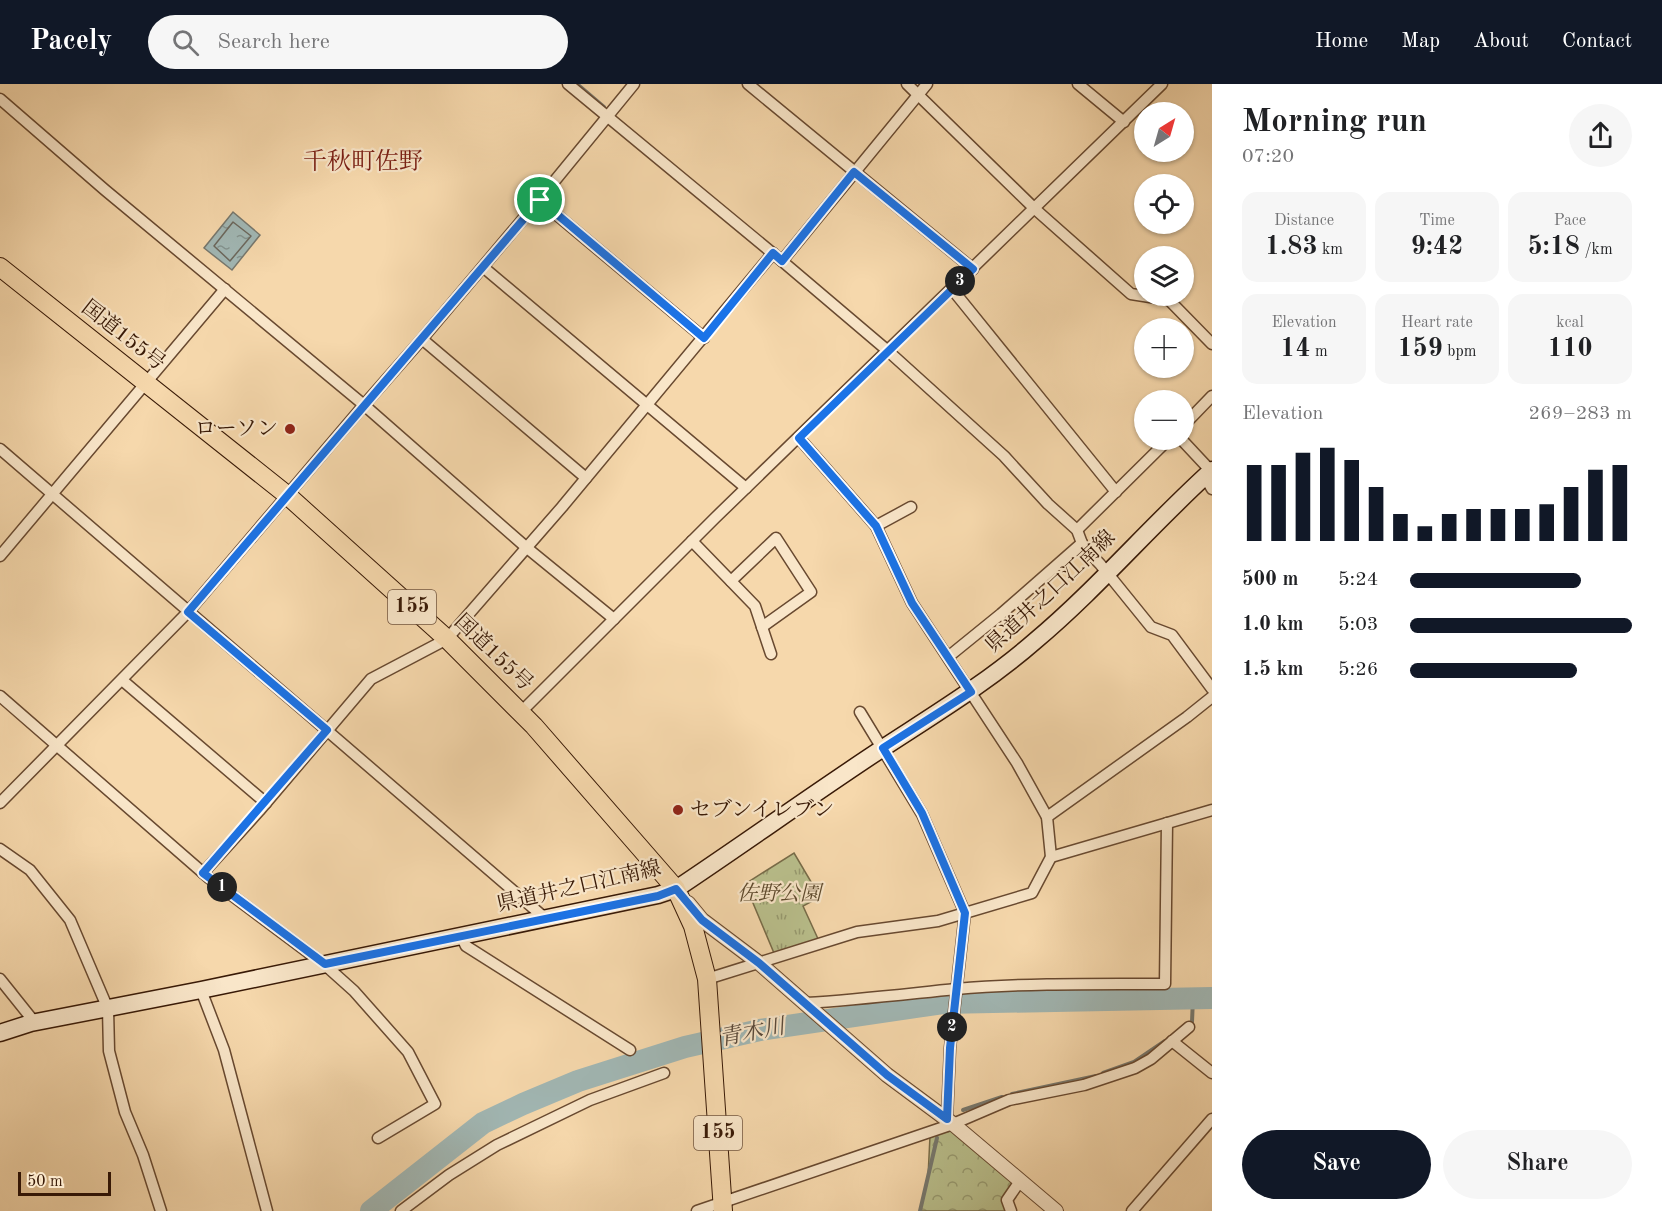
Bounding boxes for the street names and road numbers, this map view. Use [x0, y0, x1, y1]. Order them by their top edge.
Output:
street label: 国道155号 [77, 296, 170, 375]
street label: 県道井之口江南線 [981, 526, 1120, 657]
road number: 155 [388, 590, 436, 624]
street label: 国道155号 [450, 609, 537, 695]
street label: 県道井之口江南線 [494, 856, 663, 916]
road number: 155 [694, 1116, 742, 1150]

